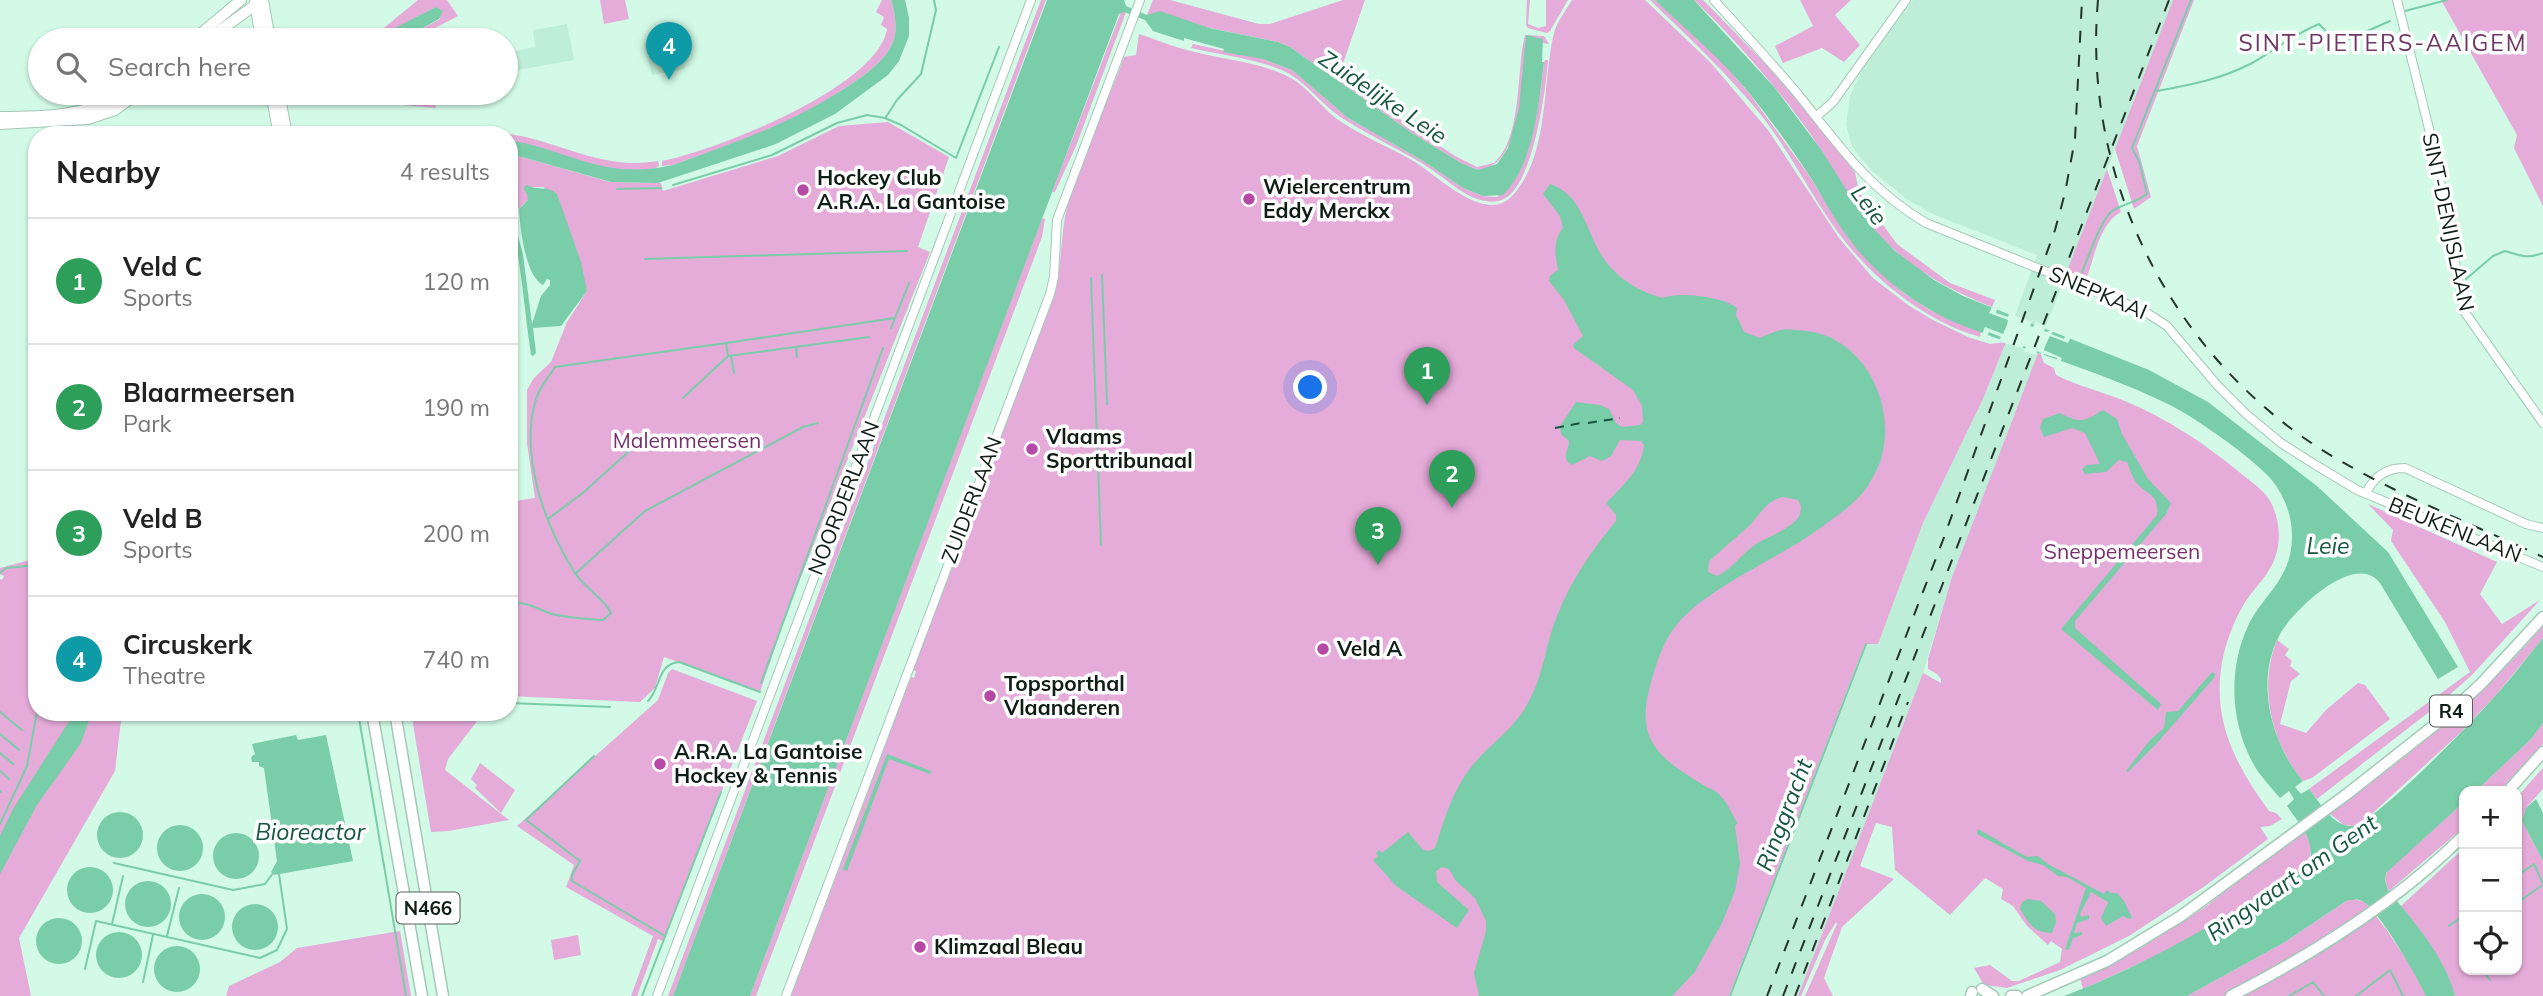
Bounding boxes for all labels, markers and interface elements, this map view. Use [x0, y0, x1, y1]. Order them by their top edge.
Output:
pin: 4 [646, 22, 692, 80]
search box [28, 28, 518, 105]
district label: SINT-PIETERS-AAIGEM [2238, 28, 2528, 57]
water label: Zuidelijke Leie [1314, 43, 1453, 150]
icon: search [52, 48, 90, 86]
text: Search here [108, 50, 251, 83]
street label: SINT-DENIJSLAAN [2417, 130, 2481, 313]
text: Nearby [56, 153, 160, 191]
text: 4 results [400, 157, 490, 186]
place label: Hockey Club A.R.A. La Gantoise [817, 164, 1006, 214]
place label: Wielercentrum Eddy Merckx [1263, 173, 1411, 223]
water label: Leie [1845, 179, 1894, 231]
marker: Hockey Club A.R.A. La Gantoise [795, 182, 811, 198]
marker: Wielercentrum Eddy Merckx [1241, 191, 1257, 207]
text: Veld C [123, 250, 202, 283]
street label: SNEPKAAI [2046, 260, 2151, 324]
text: 1 [72, 267, 86, 296]
text: 120 m [422, 267, 490, 296]
text: Sports [123, 283, 193, 312]
pin: 1 [1404, 347, 1450, 405]
your location [1293, 370, 1327, 404]
text: Blaarmeersen [123, 376, 295, 409]
text: 2 [72, 393, 86, 422]
text: 190 m [422, 393, 490, 422]
text: Park [123, 409, 171, 438]
street label: NOORDERLAAN [802, 417, 884, 578]
place label: Vlaams Sporttribunaal [1045, 423, 1193, 473]
park label: Malemmeersen [613, 427, 761, 453]
street label: ZUIDERLAAN [935, 433, 1007, 567]
marker: Vlaams Sporttribunaal [1024, 441, 1040, 457]
pin: 2 [1429, 450, 1475, 508]
street label: BEUKENLAAN [2385, 491, 2526, 568]
text: Veld B [123, 502, 202, 535]
pin: 3 [1355, 507, 1401, 565]
text: 3 [72, 519, 86, 548]
text: 200 m [422, 519, 490, 548]
water label: Leie [2307, 531, 2349, 560]
text: Sports [123, 535, 193, 564]
park label: Sneppemeersen [2044, 538, 2200, 564]
text: Circuskerk [123, 628, 252, 661]
place label: Veld A [1336, 635, 1403, 661]
marker: Veld A [1315, 641, 1331, 657]
text: 4 [72, 645, 86, 674]
text: 740 m [422, 645, 490, 674]
text: Theatre [123, 661, 205, 690]
place label: Topsporthal Vlaanderen [1003, 670, 1125, 720]
marker: Topsporthal Vlaanderen [982, 688, 998, 704]
road number: R4 [2430, 696, 2472, 726]
place label: A.R.A. La Gantoise Hockey & Tennis [674, 738, 863, 788]
water label: Ringgracht [1749, 754, 1818, 875]
marker: A.R.A. La Gantoise Hockey & Tennis [652, 756, 668, 772]
map controls [2459, 786, 2522, 975]
button: + [2459, 786, 2522, 849]
water label: Ringvaart om Gent [2201, 807, 2383, 947]
water label: Bioreactor [255, 817, 366, 846]
button: − [2459, 849, 2522, 912]
road number: N466 [396, 893, 460, 924]
button: locate [2459, 912, 2522, 975]
place label: Klimzaal Bleau [934, 933, 1083, 959]
marker: Klimzaal Bleau [912, 939, 928, 955]

